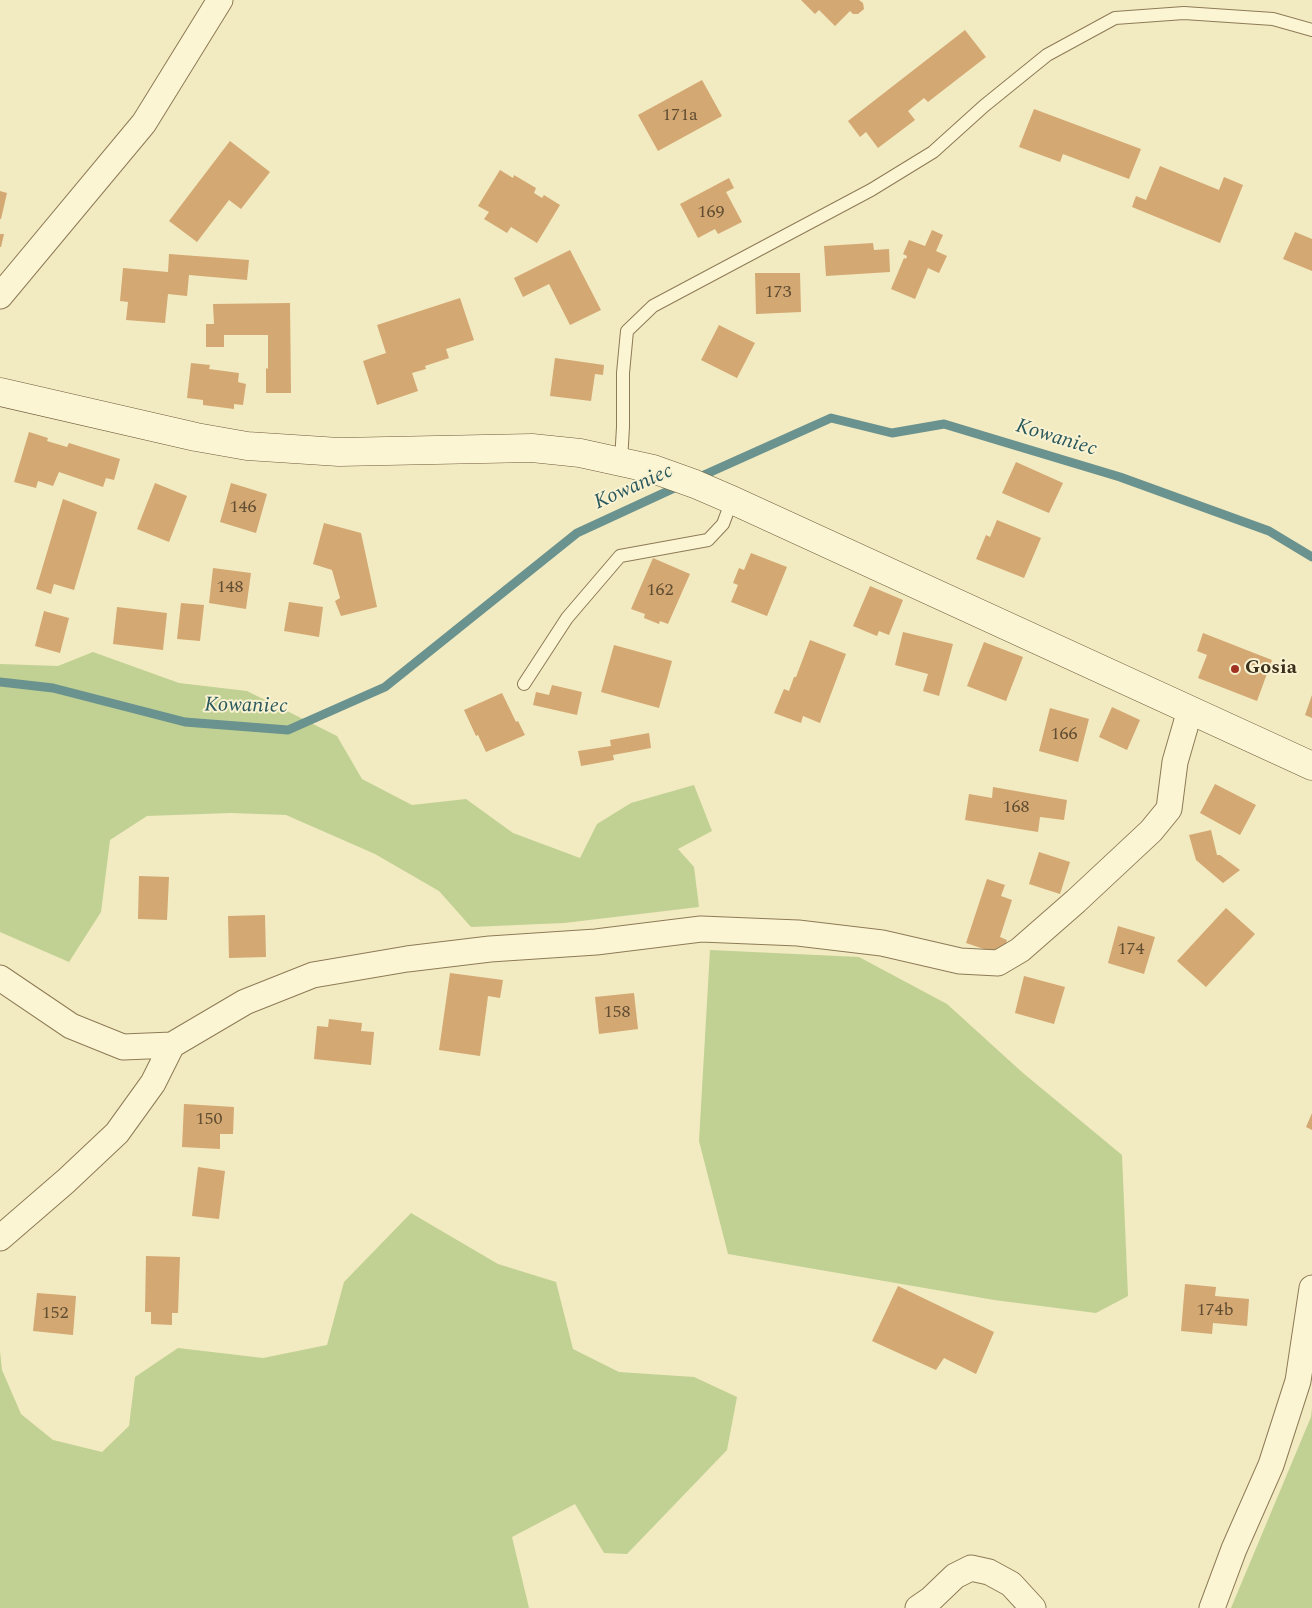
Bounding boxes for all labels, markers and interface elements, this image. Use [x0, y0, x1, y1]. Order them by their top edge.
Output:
house number: 171a [662, 105, 698, 127]
house number: 169 [698, 202, 724, 224]
house number: 173 [765, 282, 791, 304]
water label: Kowaniec [1012, 415, 1100, 463]
water label: Kowaniec [591, 460, 677, 516]
house number: 146 [230, 497, 256, 519]
house number: 148 [217, 577, 243, 599]
house number: 162 [647, 580, 673, 602]
place label: Gosia [1245, 657, 1297, 681]
marker: Gosia [1229, 663, 1241, 675]
water label: Kowaniec [204, 694, 288, 720]
house number: 166 [1051, 724, 1077, 746]
house number: 168 [1003, 797, 1029, 819]
house number: 174 [1118, 939, 1144, 961]
house number: 158 [604, 1002, 630, 1024]
house number: 150 [196, 1109, 222, 1131]
house number: 174b [1196, 1300, 1234, 1322]
house number: 152 [42, 1303, 68, 1325]

